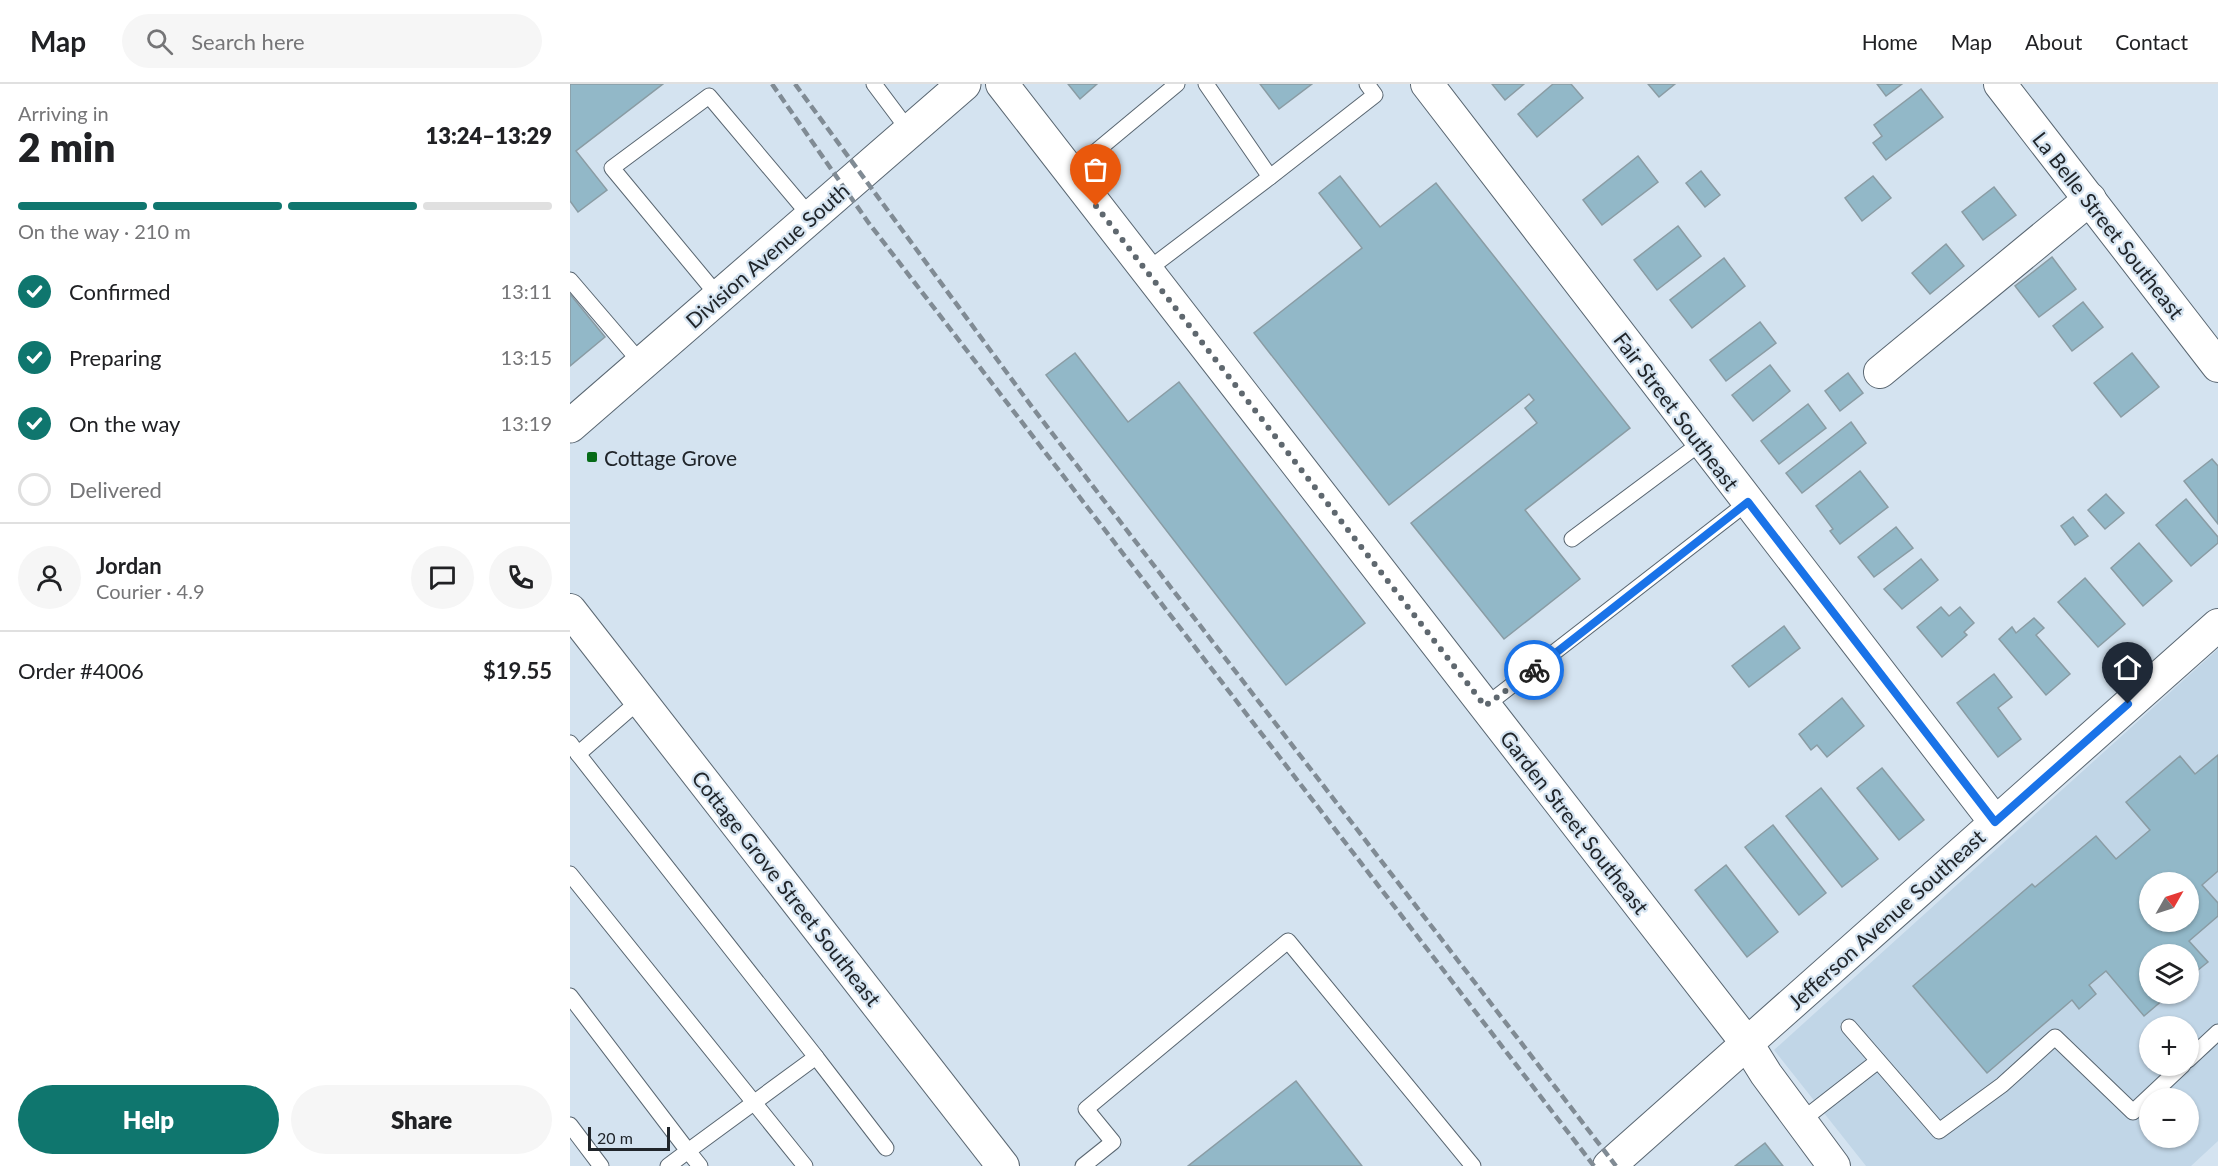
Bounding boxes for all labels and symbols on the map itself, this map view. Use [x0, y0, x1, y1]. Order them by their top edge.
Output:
street label: La Belle Street Southeast [2028, 126, 2190, 324]
pin [1070, 144, 1121, 206]
street label: Division Avenue South [680, 177, 854, 333]
street label: Fair Street Southeast [1609, 327, 1745, 495]
place label: Cottage Grove [604, 445, 737, 470]
marker: Cottage Grove [585, 450, 599, 464]
courier [1504, 640, 1564, 700]
pin [2102, 642, 2153, 704]
street label: Garden Street Southeast [1496, 725, 1655, 919]
street label: Cottage Grove Street Southeast [687, 765, 887, 1011]
street label: Jefferson Avenue Southeast [1782, 824, 1990, 1014]
north arrow [2139, 872, 2199, 932]
scale bar [588, 1124, 670, 1152]

